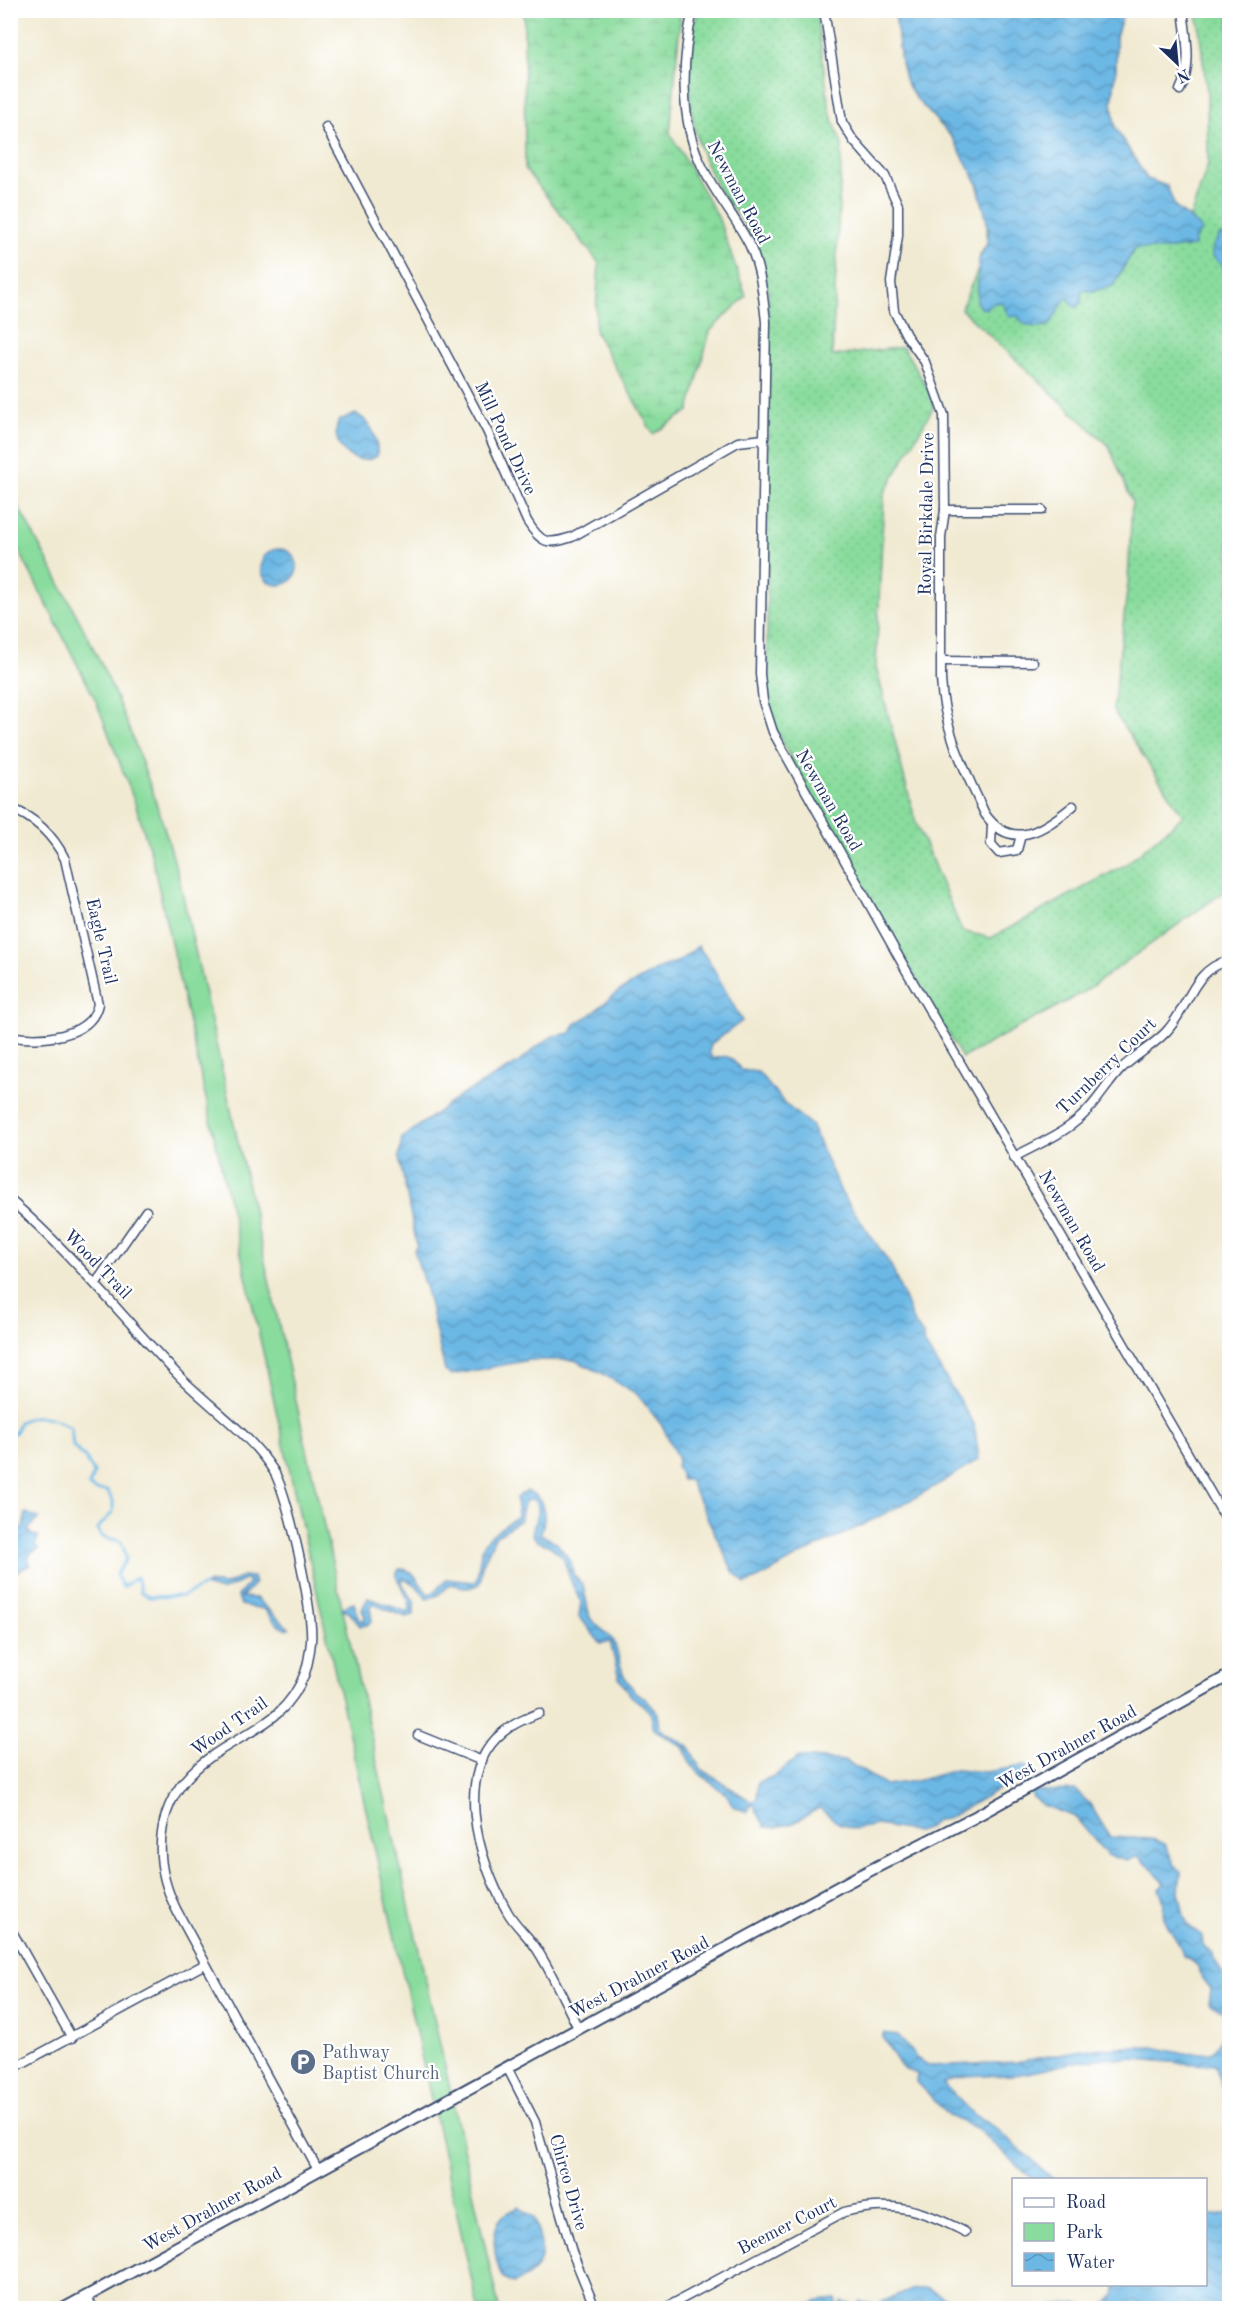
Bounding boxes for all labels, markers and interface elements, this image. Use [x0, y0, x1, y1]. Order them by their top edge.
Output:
north arrow [1147, 33, 1207, 93]
text: N [1173, 65, 1192, 85]
street label: Newman Road [703, 138, 773, 247]
street label: Mill Pond Drive [471, 379, 539, 498]
street label: Royal Birkdale Drive [917, 432, 937, 596]
street label: Newman Road [792, 747, 864, 854]
street label: Eagle Trail [82, 896, 120, 986]
street label: Turnberry Court [1053, 1015, 1160, 1119]
street label: Newman Road [1035, 1168, 1107, 1275]
street label: Wood Trail [60, 1227, 135, 1303]
street label: Wood Trail [188, 1694, 271, 1760]
street label: West Drahner Road [995, 1702, 1140, 1793]
street label: West Drahner Road [567, 1933, 712, 2022]
place label: Pathway Baptist Church [322, 2044, 440, 2083]
parking icon: Pathway Baptist Church [288, 2047, 318, 2077]
street label: Chirco Drive [546, 2132, 590, 2232]
street label: West Drahner Road [140, 2164, 285, 2255]
legend [1012, 2178, 1207, 2286]
street label: Beemer Court [735, 2193, 840, 2258]
text: Road [1066, 2194, 1106, 2212]
text: Park [1066, 2224, 1103, 2242]
text: Water [1066, 2254, 1115, 2272]

